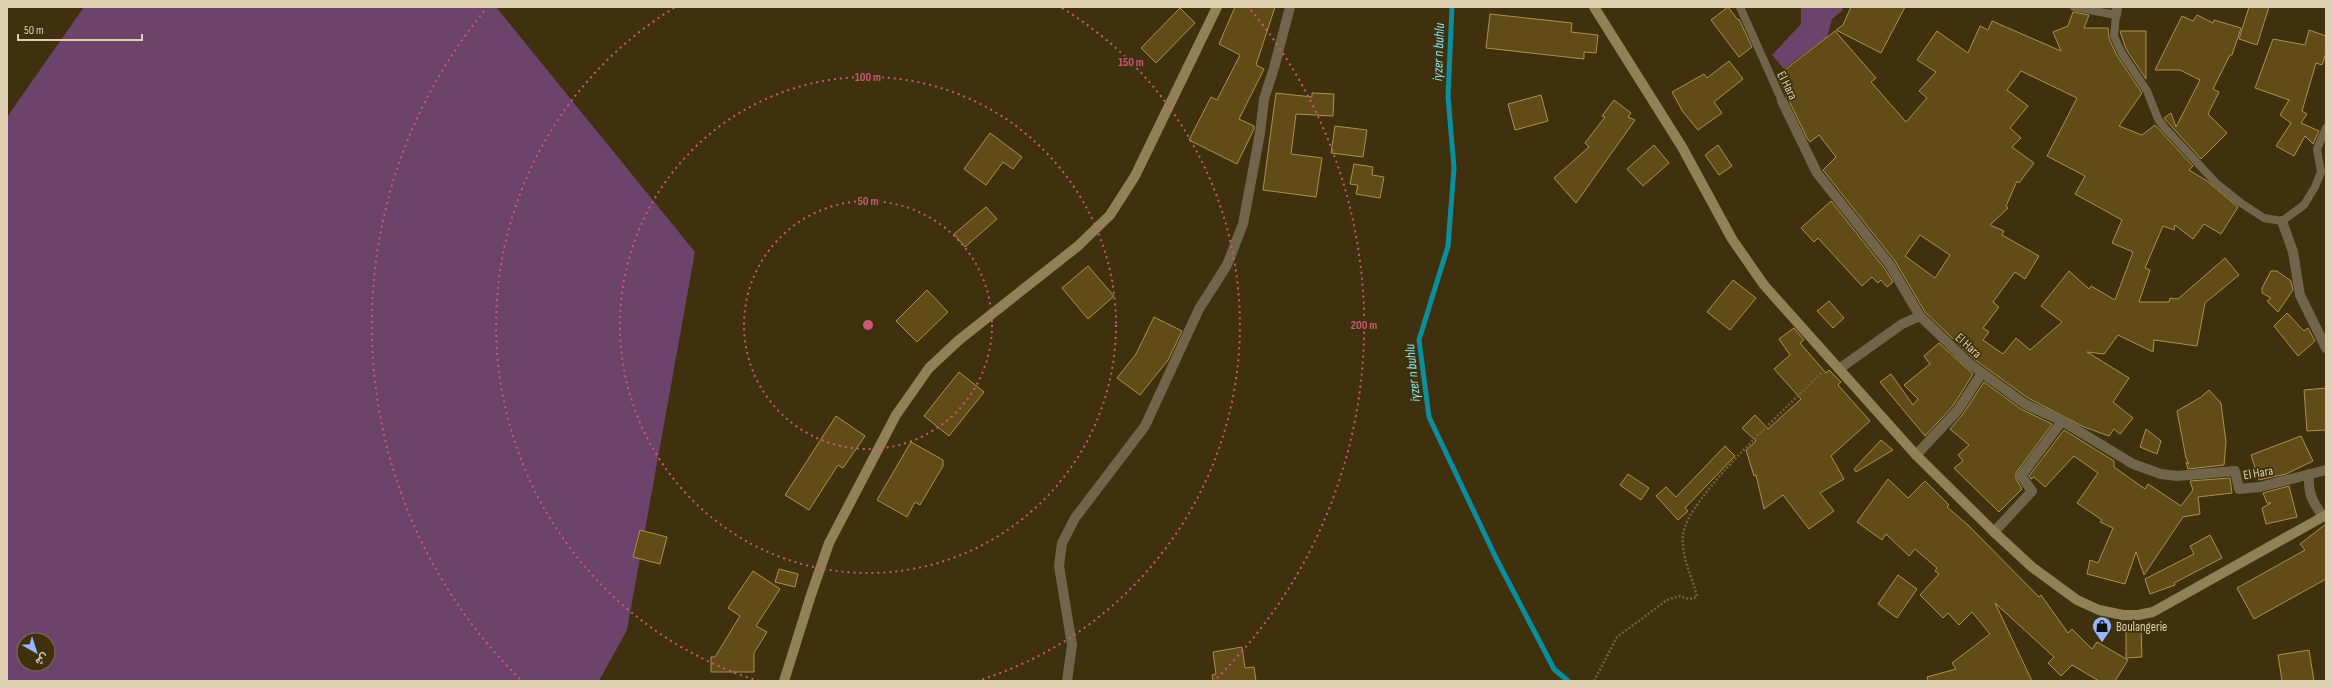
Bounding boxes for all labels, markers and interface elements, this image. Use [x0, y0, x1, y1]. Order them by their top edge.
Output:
scale bar [18, 16, 142, 42]
water label: iγzer n buhlu [1429, 22, 1448, 81]
text: 50 m [24, 23, 44, 38]
text: 150 m [1118, 55, 1144, 70]
street label: El Hara [1773, 68, 1801, 102]
text: 100 m [855, 70, 881, 85]
text: 50 m [858, 194, 878, 209]
centre of rings [861, 318, 875, 332]
text: 200 m [1351, 318, 1377, 333]
street label: El Hara [1952, 330, 1985, 362]
water label: iγzer n buhlu [1401, 343, 1424, 403]
street label: El Hara [2242, 463, 2274, 483]
shop icon: Boulangerie [2091, 615, 2113, 643]
place label: Boulangerie [2116, 619, 2167, 635]
north arrow [16, 632, 56, 672]
text: ش [33, 650, 51, 669]

